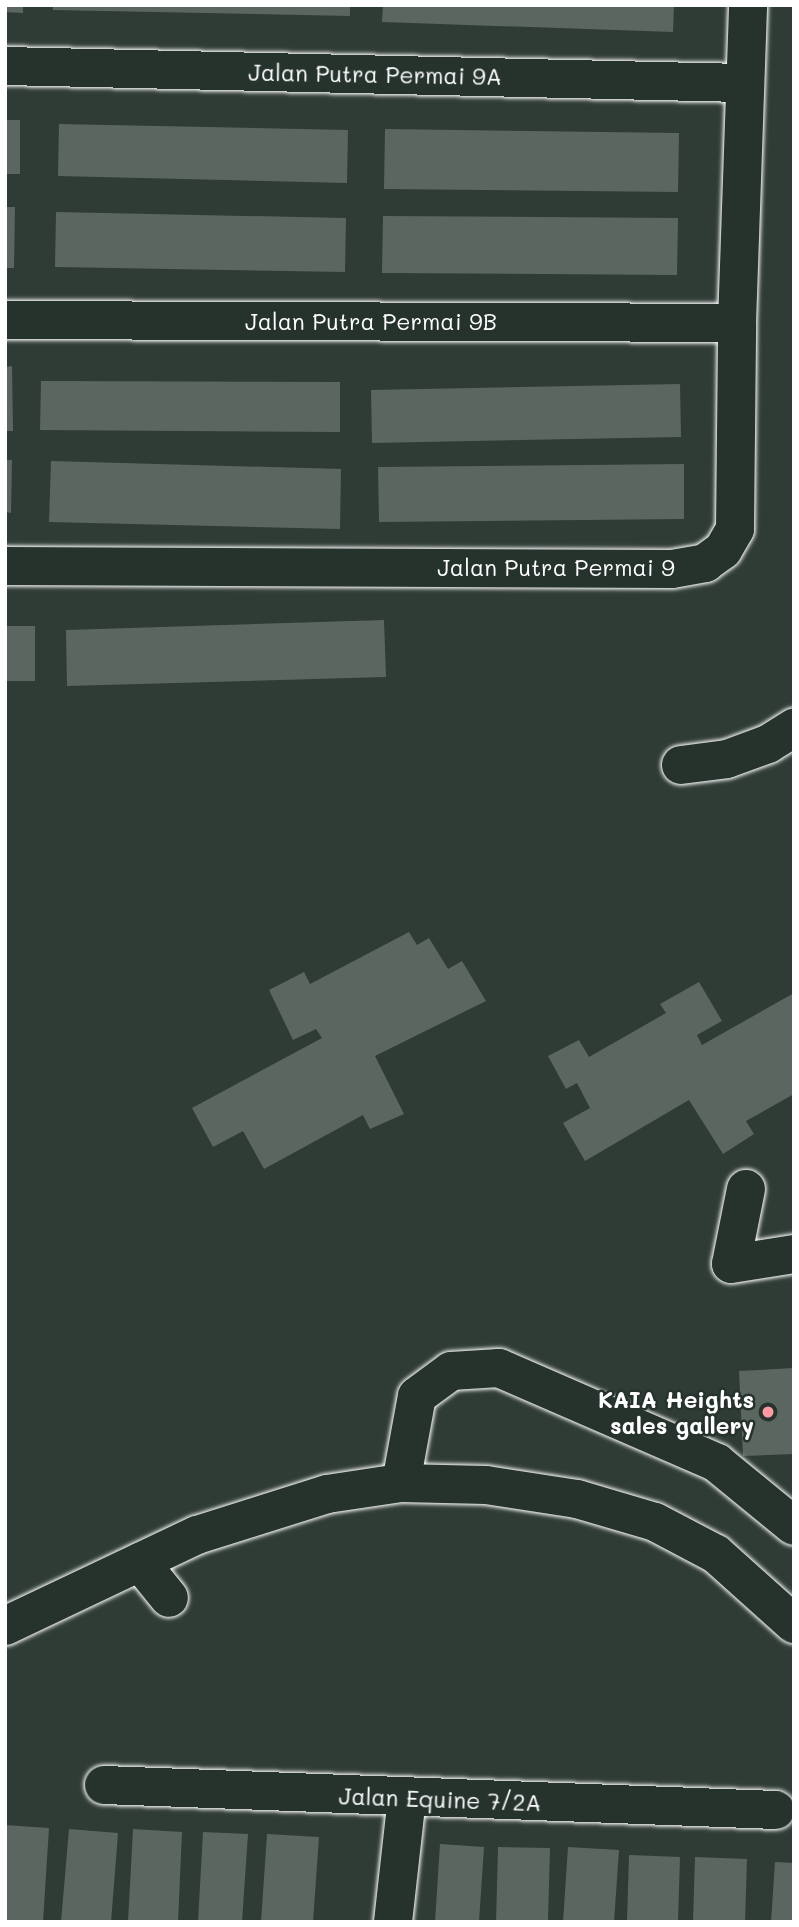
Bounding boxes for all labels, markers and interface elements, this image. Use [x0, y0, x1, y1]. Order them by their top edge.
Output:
street label: Jalan Putra Permai 9A [248, 58, 502, 90]
street label: Jalan Putra Permai 9B [245, 307, 497, 335]
street label: Jalan Putra Permai 9 [437, 553, 675, 581]
place label: KAIA Heights sales gallery [598, 1385, 754, 1439]
marker: KAIA Heights sales gallery [760, 1404, 776, 1420]
street label: Jalan Equine 7/2A [338, 1782, 542, 1816]

